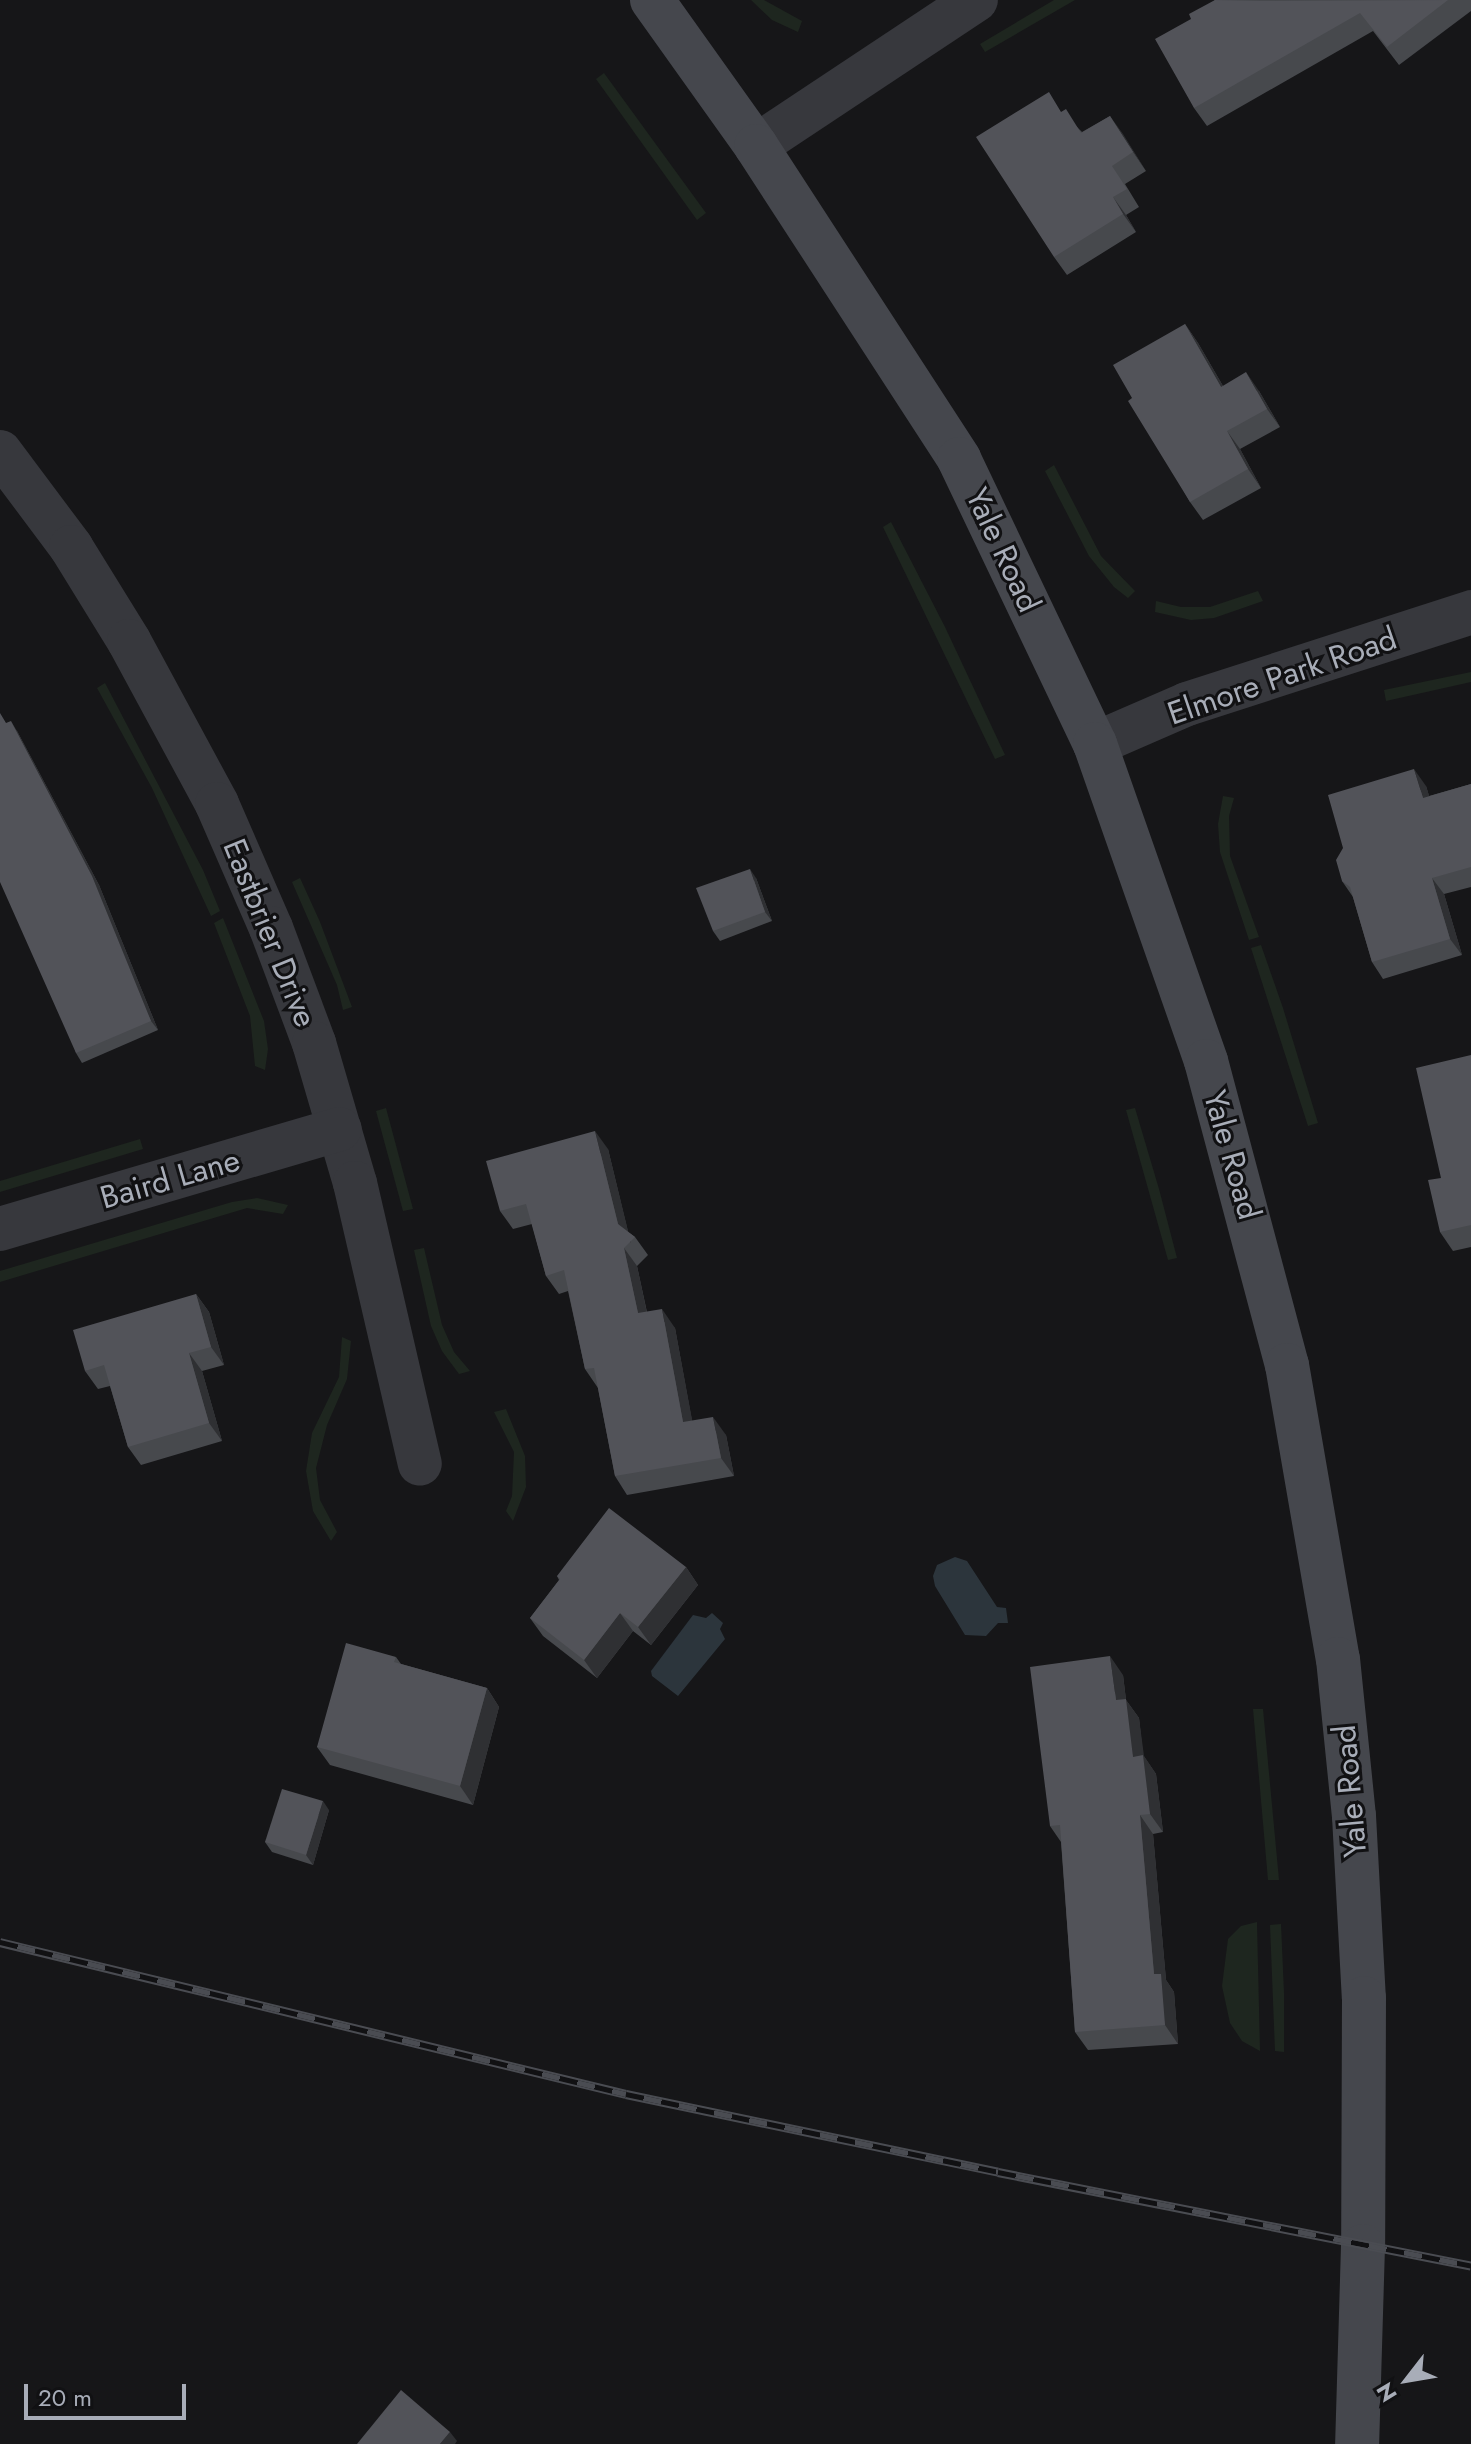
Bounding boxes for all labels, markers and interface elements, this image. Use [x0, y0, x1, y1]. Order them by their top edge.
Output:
street label: Yale Road [958, 482, 1048, 618]
street label: Elmore Park Road [1162, 619, 1402, 733]
street label: Eastbrier Drive [215, 833, 325, 1033]
street label: Yale Road [1195, 1086, 1269, 1224]
street label: Baird Lane [96, 1141, 244, 1217]
street label: Yale Road [1325, 1723, 1375, 1859]
north arrow [1367, 2340, 1447, 2420]
scale bar [28, 2368, 190, 2418]
text: N [1368, 2377, 1405, 2408]
text: 20 m [38, 2380, 92, 2415]

